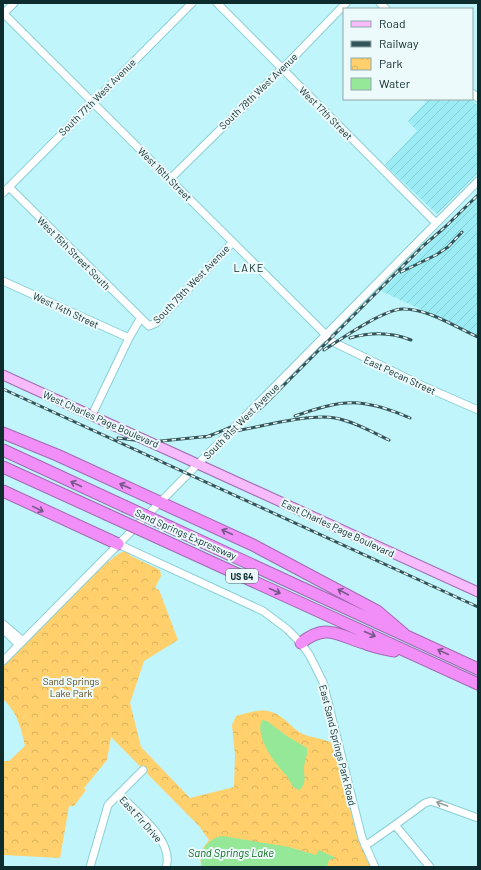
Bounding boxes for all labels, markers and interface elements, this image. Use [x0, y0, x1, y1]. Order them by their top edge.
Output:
legend [343, 8, 473, 100]
text: Road [379, 16, 406, 30]
text: Railway [379, 36, 419, 50]
street label: South 78th West Avenue [216, 50, 300, 132]
street label: South 77th West Avenue [56, 56, 138, 138]
text: Park [379, 56, 403, 70]
text: Water [379, 76, 411, 90]
street label: West 17th Street [297, 84, 355, 142]
street label: West 16th Street [136, 145, 195, 204]
street label: West 15th Street South [35, 214, 113, 292]
street label: South 79th West Avenue [150, 242, 232, 326]
district label: LAKE [234, 261, 264, 274]
street label: West 14th Street [31, 289, 101, 331]
street label: East Pecan Street [362, 353, 438, 397]
street label: South 81st West Avenue [201, 381, 281, 461]
street label: West Charles Page Boulevard [41, 388, 161, 450]
one-way arrow [71, 480, 83, 487]
one-way arrow [120, 482, 132, 489]
street label: East Charles Page Boulevard [280, 497, 396, 559]
one-way arrow [32, 506, 44, 513]
street label: Sand Springs Expressway [133, 506, 239, 562]
one-way arrow [222, 528, 234, 535]
road number: US 64 [226, 569, 258, 583]
one-way arrow [269, 588, 281, 595]
one-way arrow [337, 588, 349, 596]
one-way arrow [363, 631, 375, 638]
one-way arrow [437, 648, 449, 655]
park label: Sand Springs Lake Park [43, 675, 100, 699]
street label: East Sand Springs Park Road [317, 683, 359, 807]
street label: East Fir Drive [117, 794, 165, 844]
one-way arrow [435, 800, 448, 807]
water label: Sand Springs Lake [188, 846, 274, 859]

